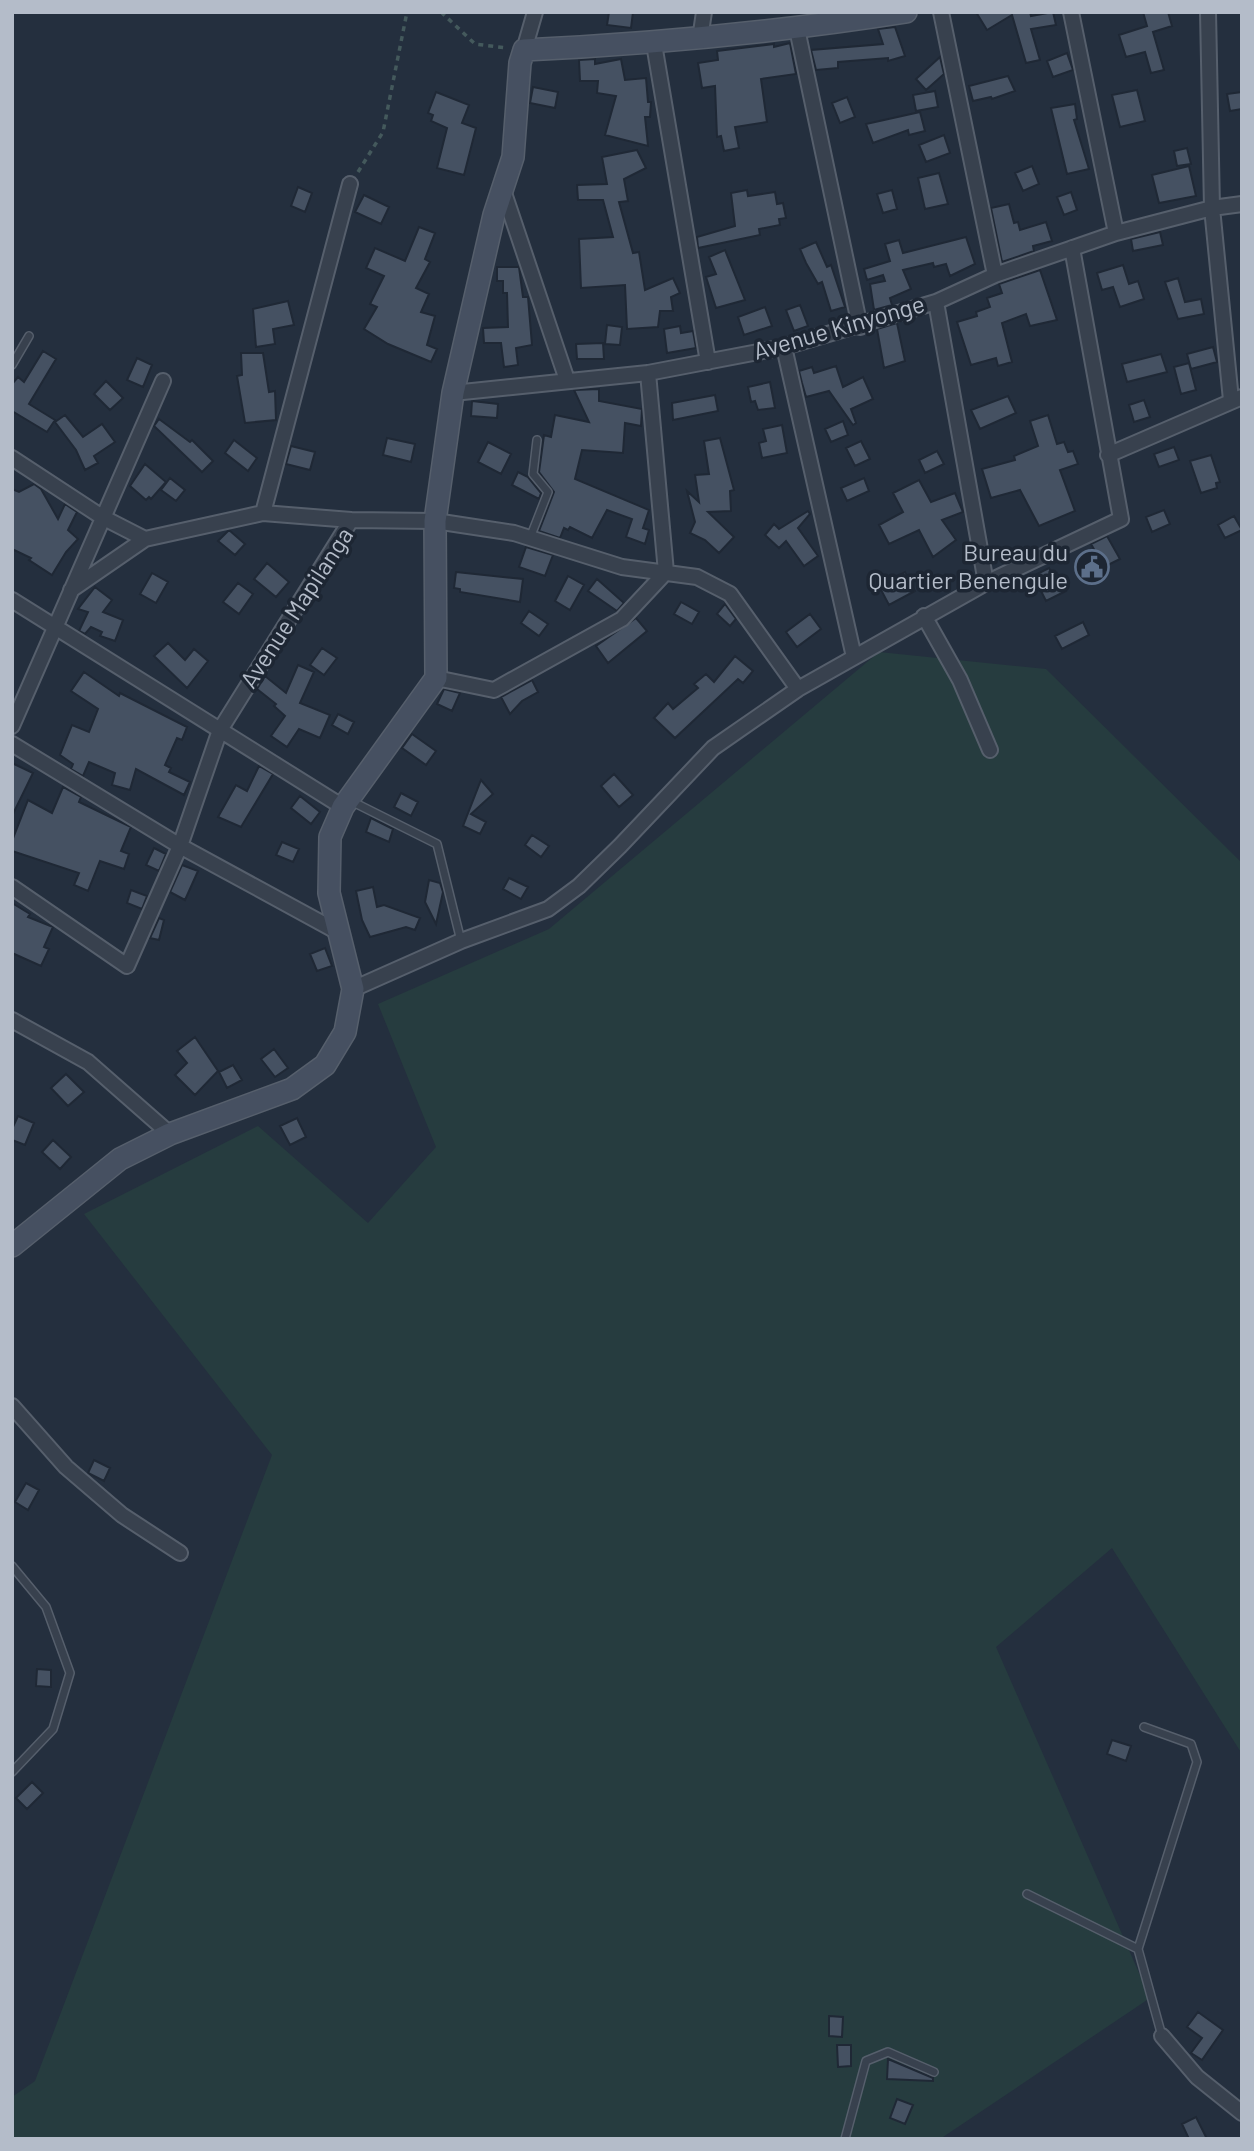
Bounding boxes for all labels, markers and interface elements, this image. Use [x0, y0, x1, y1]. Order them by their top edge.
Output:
street label: Avenue Kinyonge [750, 288, 928, 365]
street label: Avenue Mapilanga [233, 521, 358, 693]
place label: Bureau du Quartier Benengule [868, 537, 1068, 594]
public building icon: Bureau du Quartier Benengule [1073, 548, 1111, 586]

